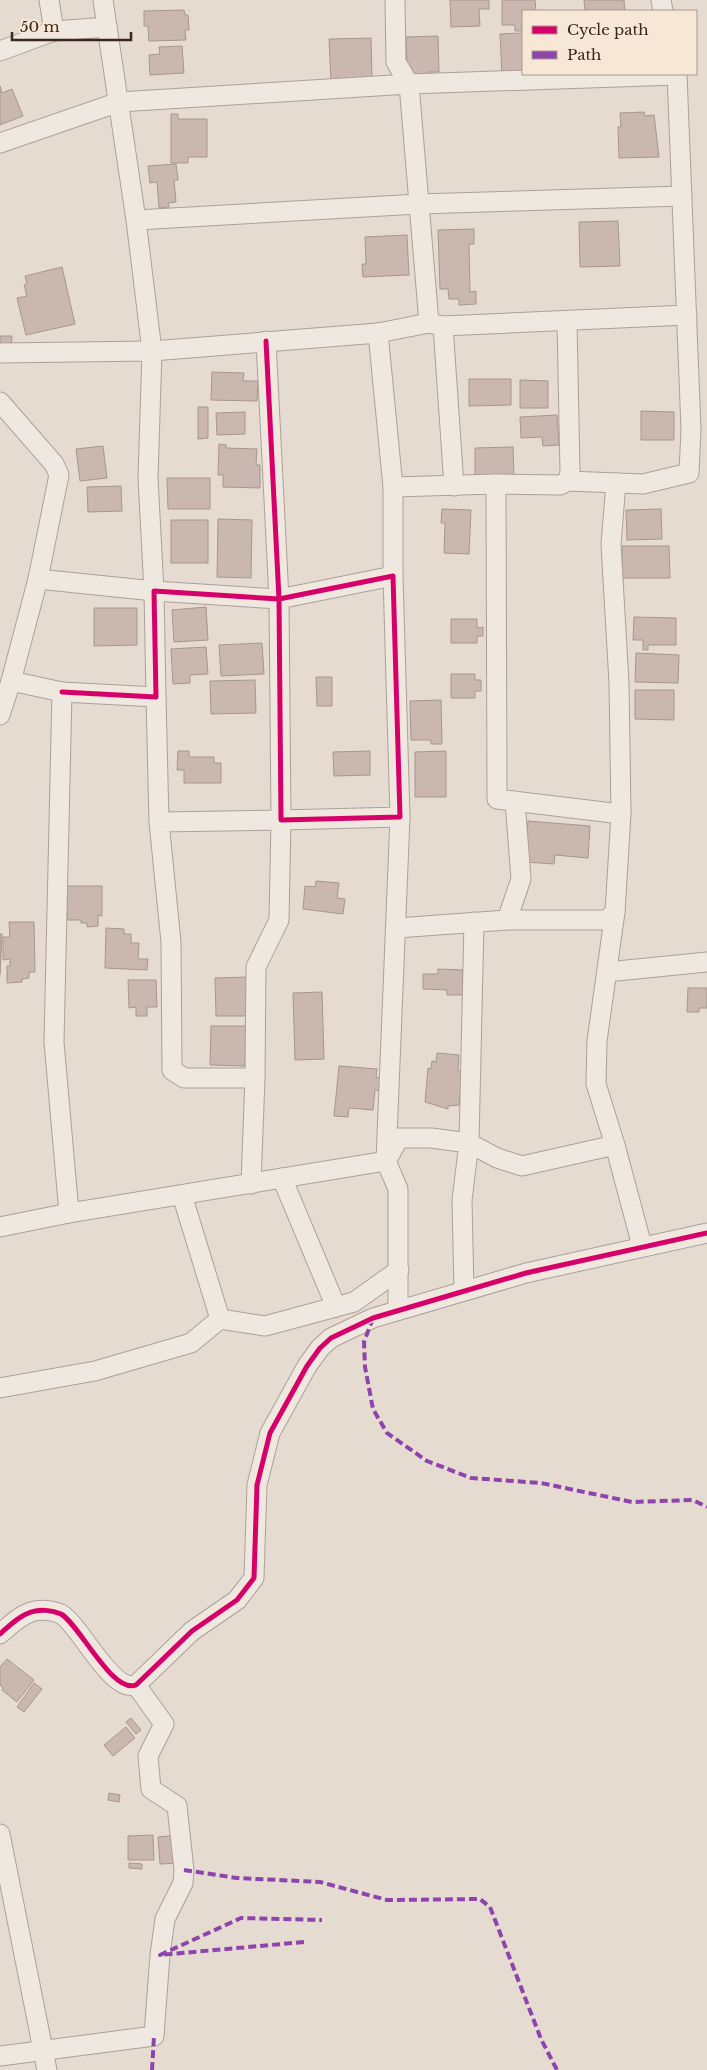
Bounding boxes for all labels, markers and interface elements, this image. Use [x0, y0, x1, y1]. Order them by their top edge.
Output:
scale bar [12, 10, 131, 42]
legend [522, 10, 697, 75]
text: 50 m [20, 17, 60, 36]
text: Cycle path [567, 20, 649, 39]
text: Path [567, 45, 601, 64]

